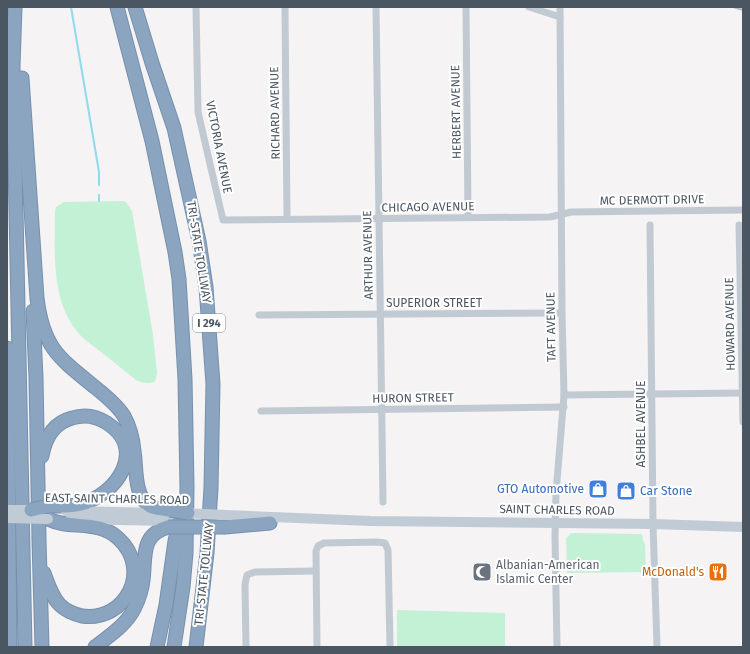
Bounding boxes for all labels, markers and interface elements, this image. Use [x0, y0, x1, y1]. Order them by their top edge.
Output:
street label: HERBERT AVENUE [448, 65, 464, 159]
street label: RICHARD AVENUE [267, 66, 283, 160]
street label: VICTORIA AVENUE [203, 99, 235, 195]
street label: MC DERMOTT DRIVE [599, 192, 705, 208]
street label: CHICAGO AVENUE [381, 199, 475, 215]
street label: TRI-STATE TOLLWAY [184, 200, 214, 305]
street label: ARTHUR AVENUE [360, 210, 376, 300]
street label: HOWARD AVENUE [722, 277, 738, 371]
street label: TAFT AVENUE [543, 292, 559, 362]
street label: SUPERIOR STREET [386, 296, 483, 310]
road number: I 294 [193, 314, 225, 332]
street label: ASHBEL AVENUE [634, 381, 648, 467]
street label: HURON STREET [372, 390, 455, 406]
shop icon: GTO Automotive [587, 478, 609, 500]
shop icon: Car Stone [615, 480, 637, 502]
place label: GTO Automotive [497, 482, 584, 496]
place label: Car Stone [640, 484, 692, 498]
street label: EAST SAINT CHARLES ROAD [45, 491, 190, 507]
street label: SAINT CHARLES ROAD [499, 502, 615, 518]
street label: TRI-STATE TOLLWAY [192, 521, 216, 626]
place label: Albanian-American Islamic Center [496, 558, 600, 586]
mosque icon: Albanian-American Islamic Center [471, 561, 493, 583]
restaurant icon: McDonald's [707, 561, 729, 583]
place label: McDonald's [642, 565, 704, 579]

